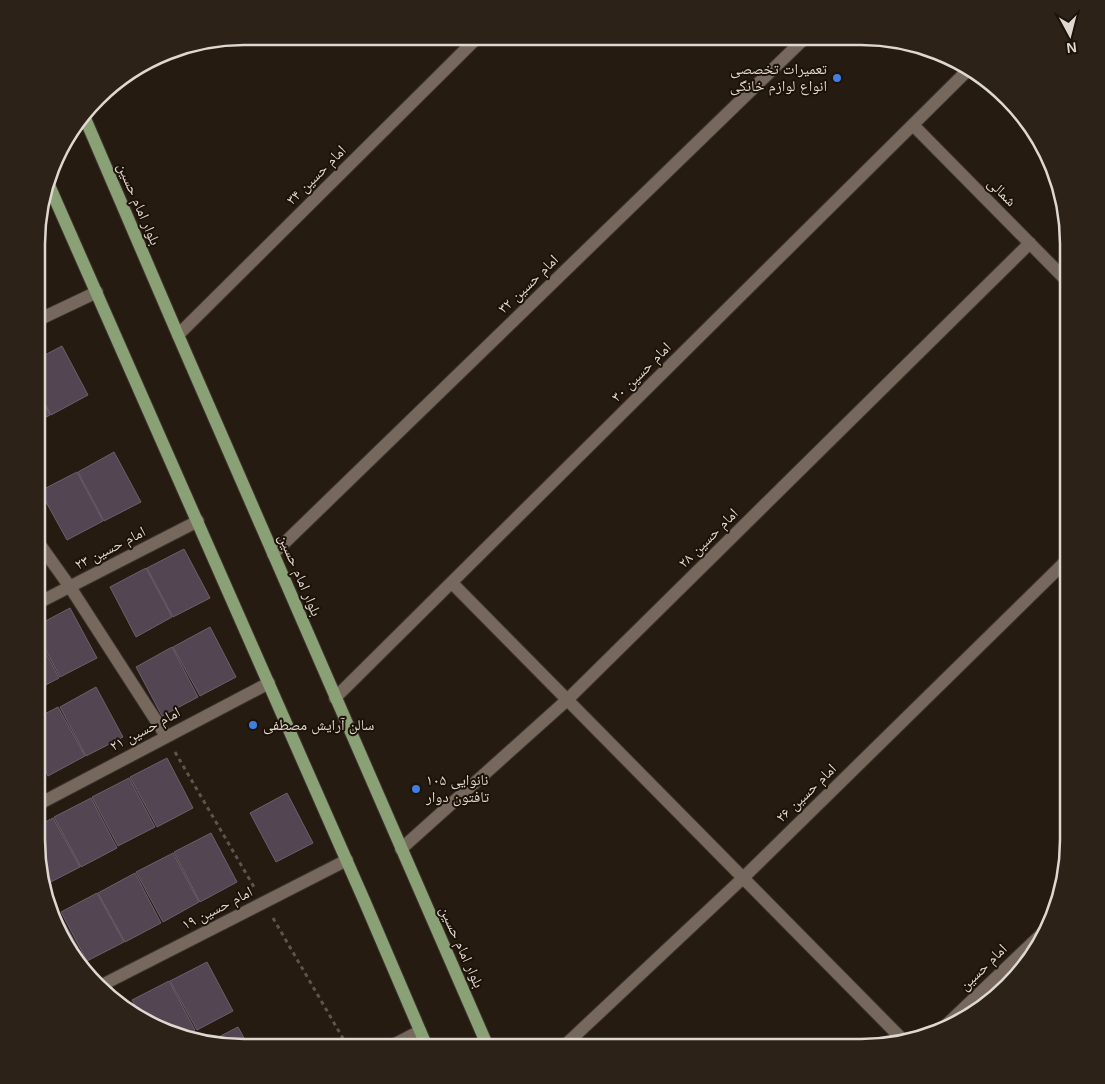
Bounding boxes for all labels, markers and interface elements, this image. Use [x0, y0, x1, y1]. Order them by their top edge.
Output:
north arrow [1045, 10, 1095, 60]
text: N [1066, 39, 1078, 56]
place label: تعمیرات تخصصی انواع لوازم خانگی [730, 60, 828, 96]
marker: تعمیرات تخصصی انواع لوازم خانگی [831, 72, 843, 84]
street label: امام حسین ۳۴ [282, 141, 350, 209]
street label: بلوار امام حسین [113, 160, 164, 248]
street label: شمالی [983, 174, 1020, 211]
street label: امام حسین ۳۲ [494, 251, 563, 318]
street label: امام حسین ۳۰ [607, 338, 675, 406]
street label: امام حسین ۲۸ [674, 504, 742, 572]
street label: امام حسین ۲۳ [72, 522, 149, 574]
street label: بلوار امام حسین [274, 531, 325, 619]
street label: امام حسین ۲۱ [107, 703, 184, 756]
place label: سالن آرایش مصطفی [263, 716, 374, 735]
marker: سالن آرایش مصطفی [247, 719, 259, 731]
street label: امام حسین ۲۶ [772, 760, 841, 827]
place label: نانوایی ۱۰۵ تافتون دوار [425, 771, 490, 807]
marker: نانوایی ۱۰۵ تافتون دوار [410, 783, 422, 795]
street label: امام حسین ۱۹ [179, 882, 256, 934]
street label: بلوار امام حسین [435, 903, 488, 991]
street label: امام حسین [955, 940, 1011, 995]

